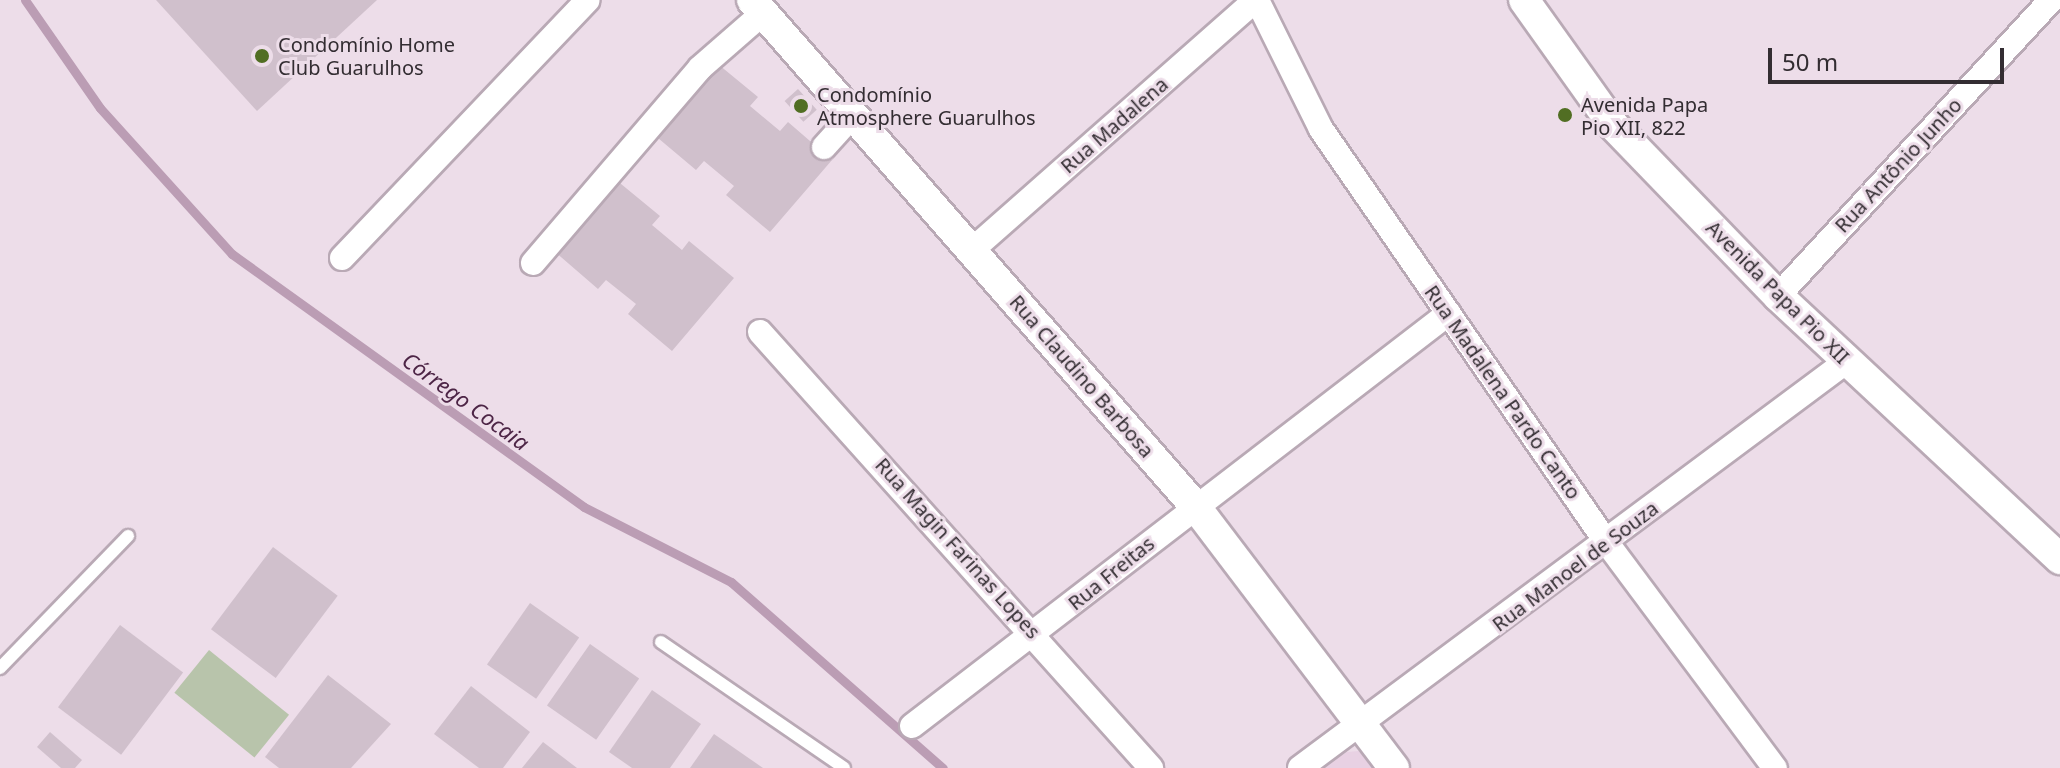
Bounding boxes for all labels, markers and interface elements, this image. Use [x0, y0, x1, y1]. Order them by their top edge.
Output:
place label: Condomínio Home Club Guarulhos [278, 32, 455, 79]
scale bar [1772, 32, 2008, 82]
text: 50 m [1782, 45, 1838, 78]
marker: Condomínio Home Club Guarulhos [253, 47, 271, 65]
street label: Rua Madalena [1056, 72, 1172, 178]
place label: Condomínio Atmosphere Guarulhos [817, 82, 1036, 129]
place label: Avenida Papa Pio XII, 822 [1581, 92, 1708, 139]
street label: Rua Antônio Junho [1830, 93, 1966, 237]
marker: Condomínio Atmosphere Guarulhos [792, 97, 810, 115]
marker: Avenida Papa Pio XII, 822 [1556, 106, 1574, 124]
street label: Avenida Papa Pio XII [1702, 216, 1854, 368]
street label: Rua Madalena Pardo Canto [1420, 280, 1586, 504]
street label: Rua Claudino Barbosa [1005, 290, 1159, 462]
water label: Córrego Cocaia [398, 346, 534, 456]
street label: Rua Magin Farinas Lopes [871, 453, 1045, 643]
street label: Rua Manoel de Souza [1487, 496, 1663, 636]
street label: Rua Freitas [1063, 531, 1159, 615]

